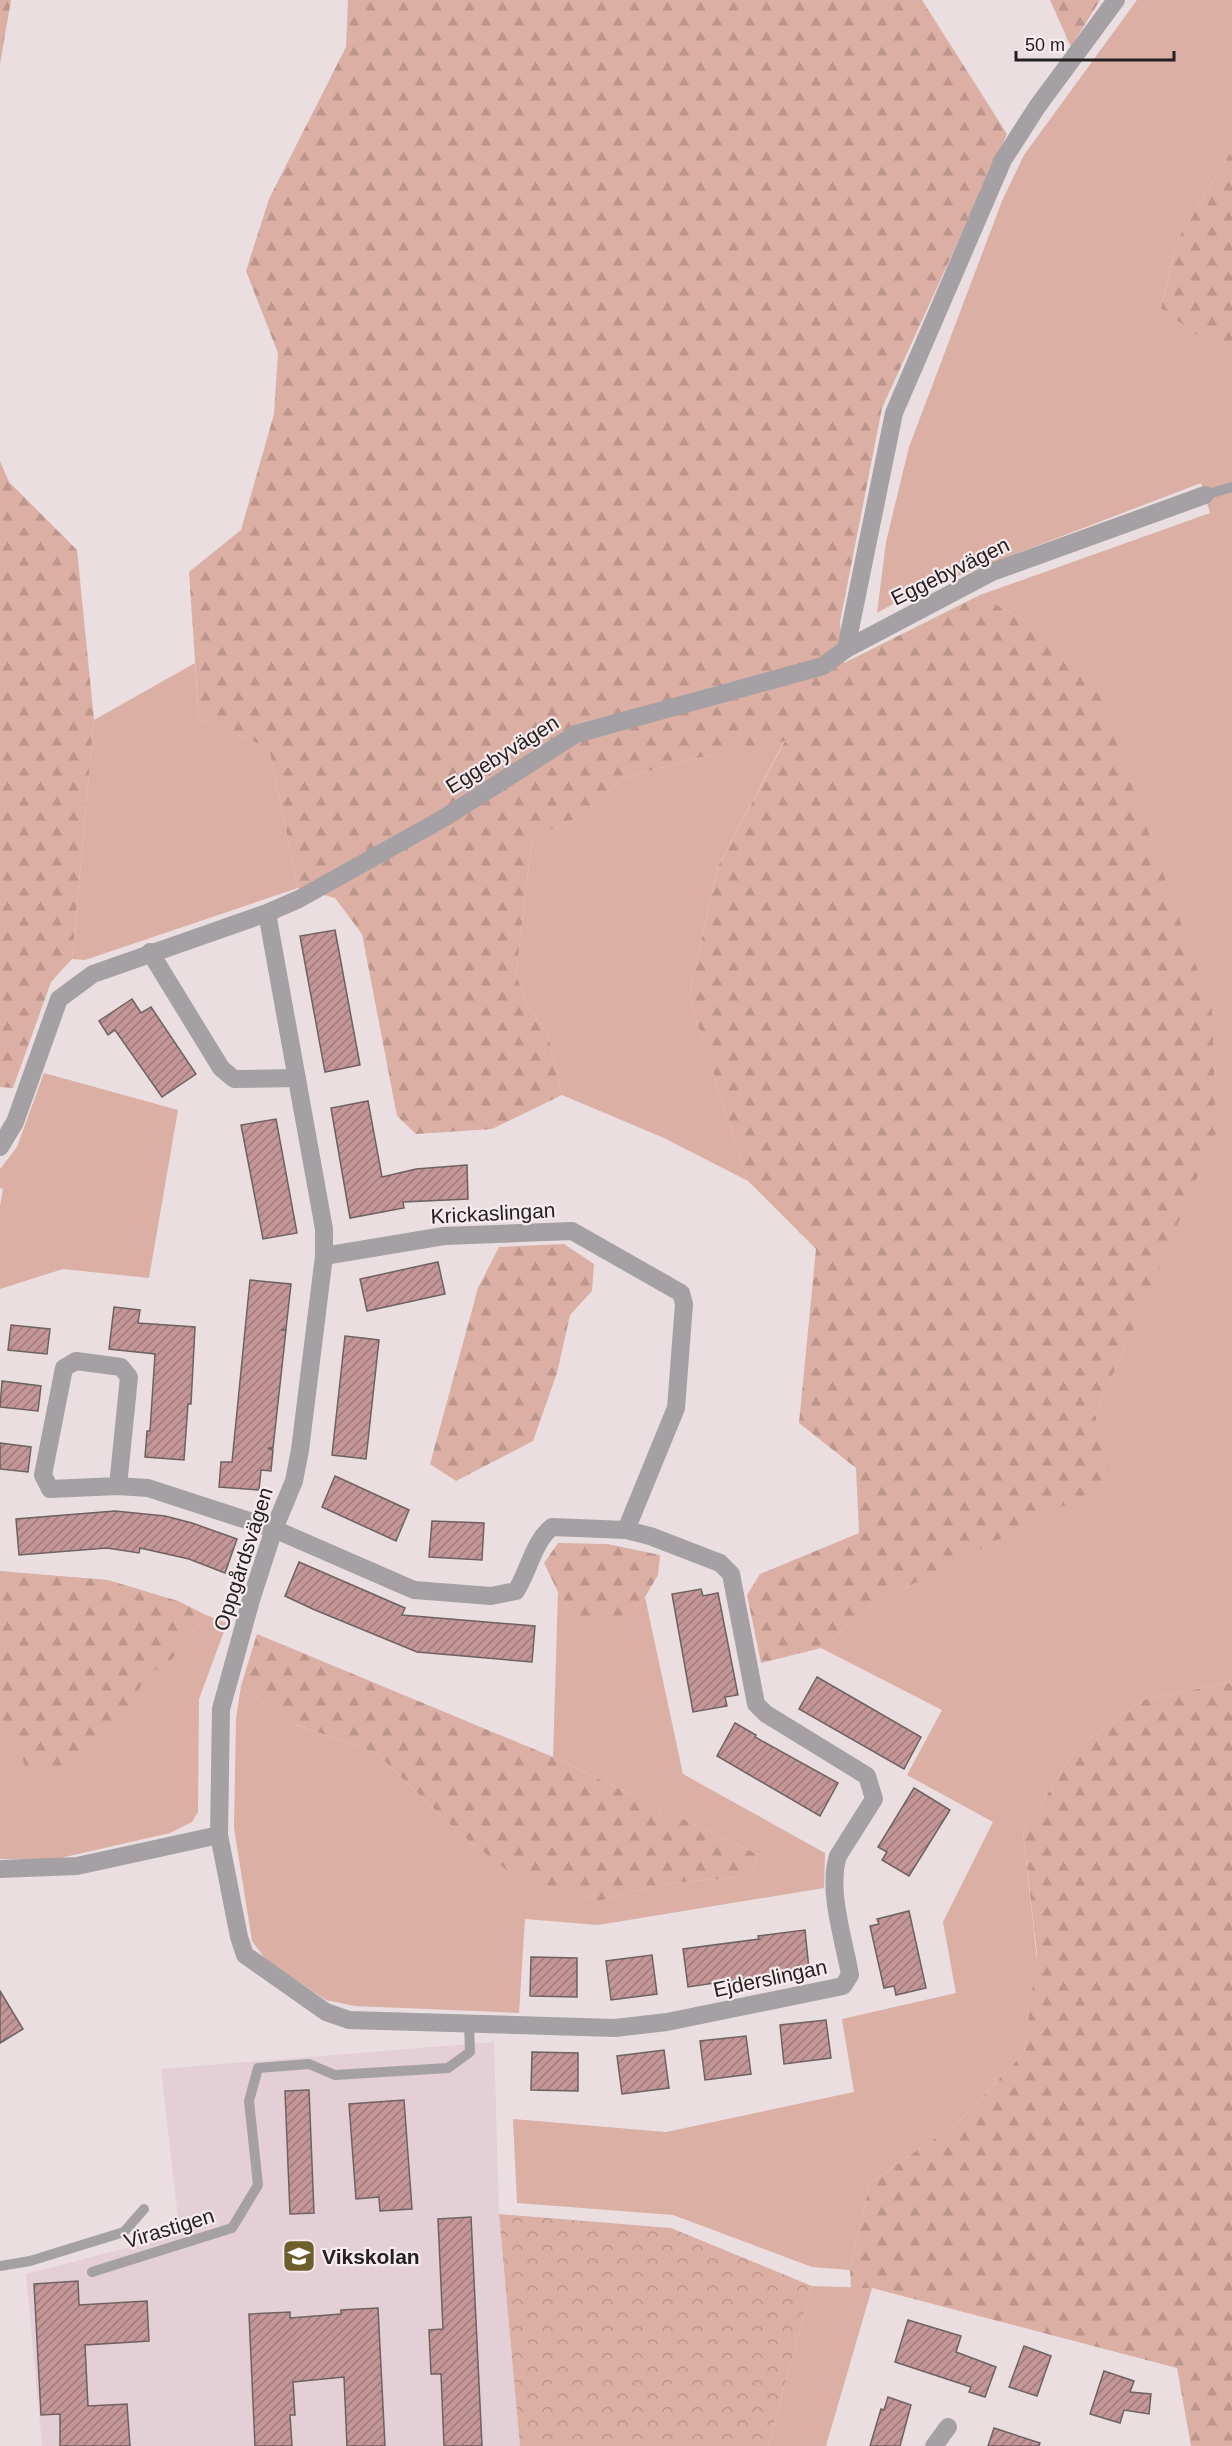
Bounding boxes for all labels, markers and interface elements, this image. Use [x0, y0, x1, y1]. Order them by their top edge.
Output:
scale bar [1016, 24, 1174, 62]
text: 50 m [1025, 35, 1065, 55]
street label: Eggebyvägen [887, 533, 1013, 609]
street label: Eggebyvägen [441, 710, 563, 798]
street label: Krickaslingan [430, 1198, 556, 1228]
street label: Oppgårdsvägen [209, 1484, 277, 1634]
street label: Ejderslingan [711, 1955, 829, 2001]
street label: Virastigen [121, 2203, 217, 2253]
school or university icon: Vikskolan [281, 2238, 317, 2274]
place label: Vikskolan [322, 2245, 420, 2268]

